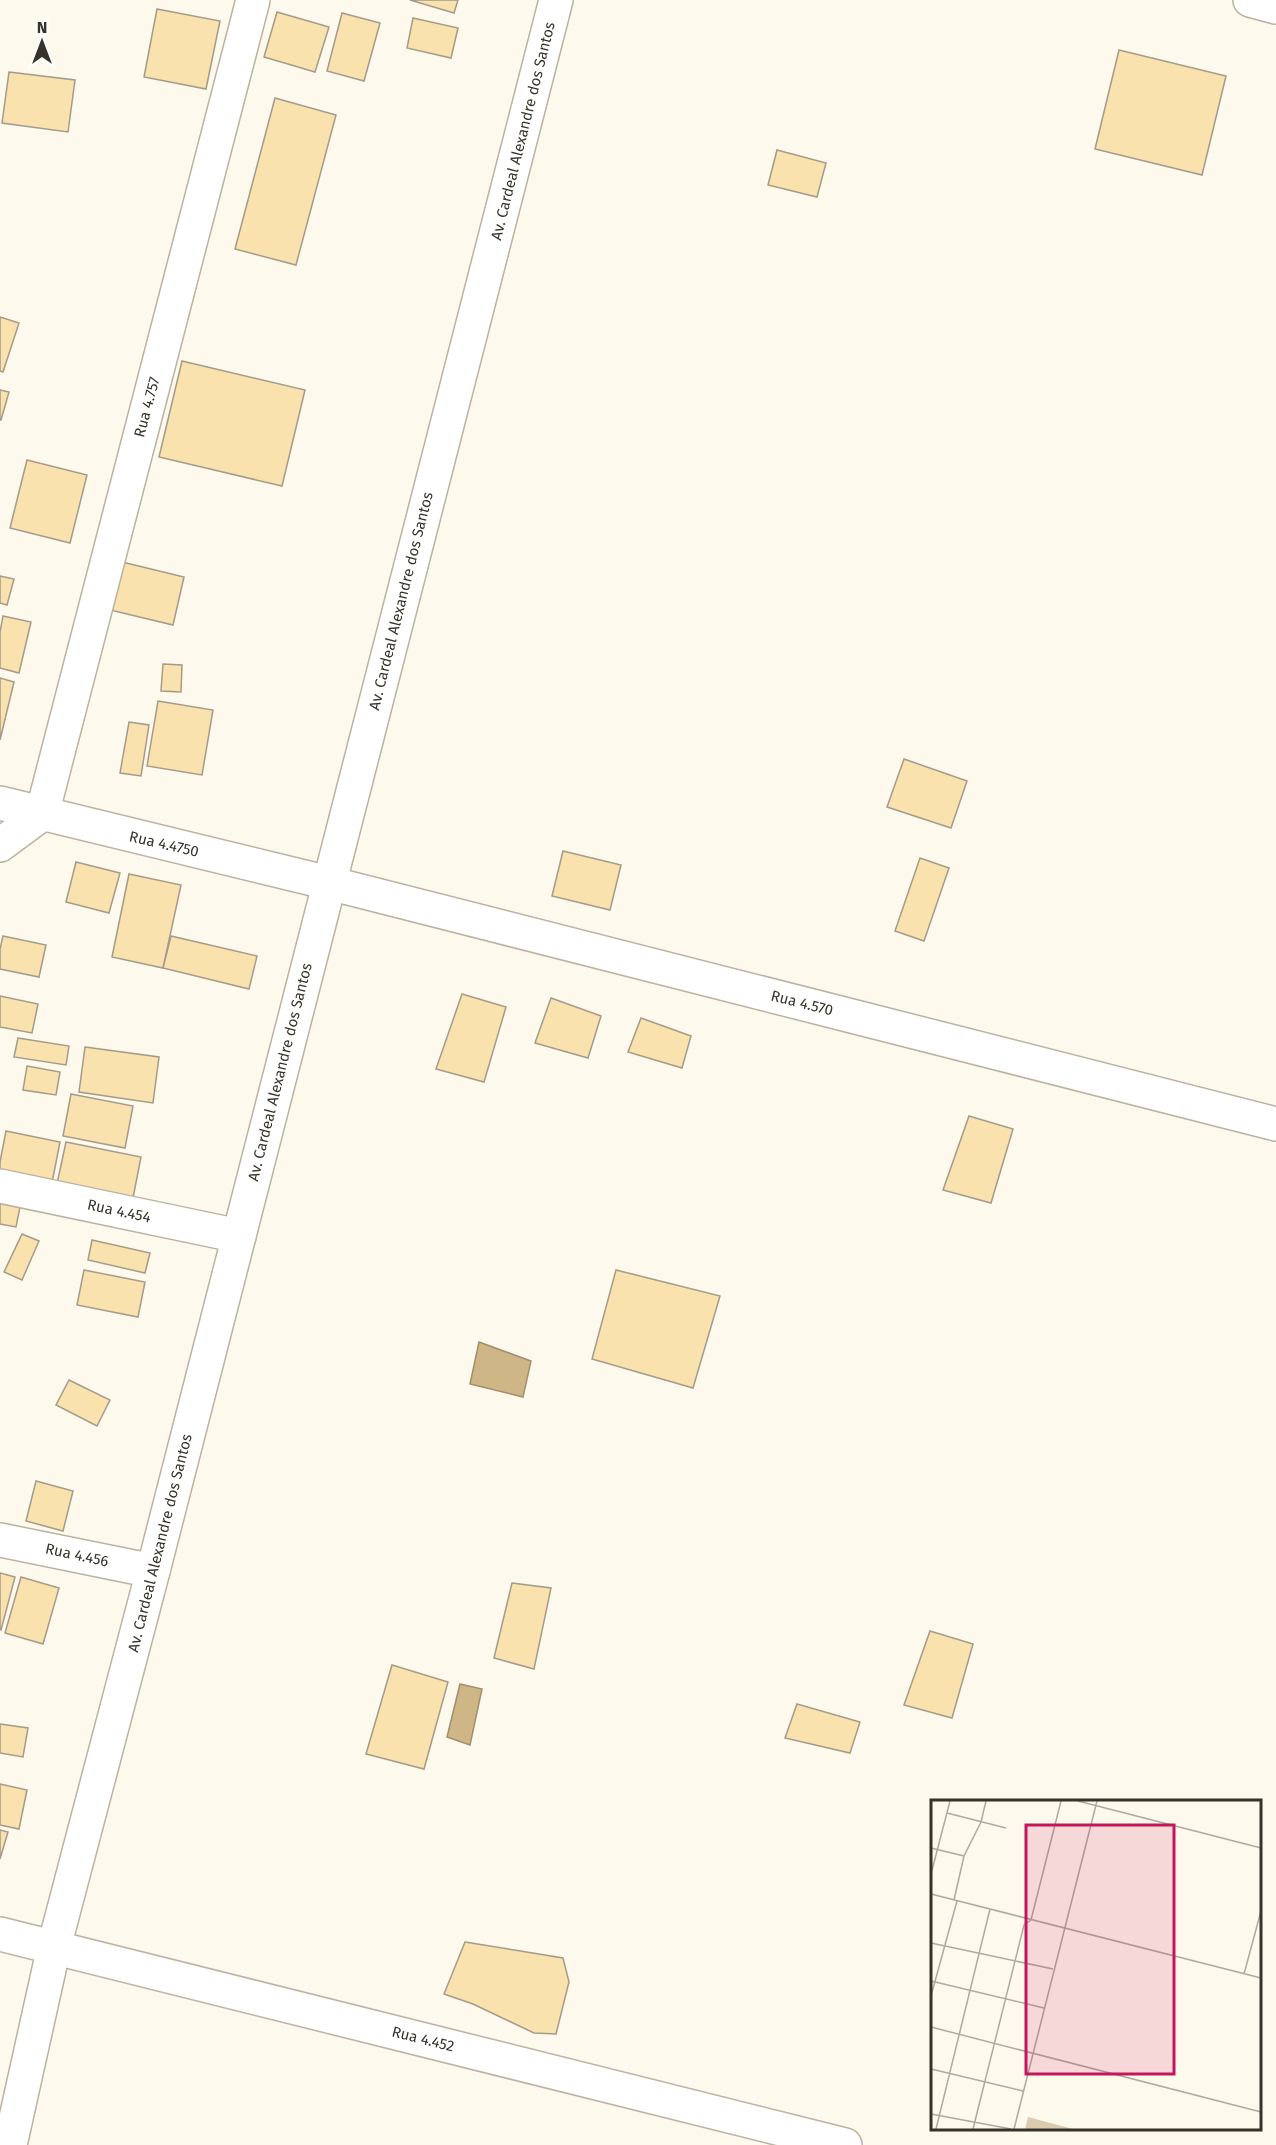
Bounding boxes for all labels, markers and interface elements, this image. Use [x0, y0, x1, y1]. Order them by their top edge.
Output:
north arrow [12, 12, 72, 72]
text: N [37, 18, 47, 37]
street label: Av. Cardeal Alexandre dos Santos [487, 20, 559, 242]
street label: Rua 4.757 [130, 375, 164, 439]
street label: Av. Cardeal Alexandre dos Santos [365, 490, 437, 712]
street label: Rua 4.4750 [127, 827, 201, 861]
street label: Av. Cardeal Alexandre dos Santos [244, 961, 316, 1183]
street label: Rua 4.570 [769, 987, 835, 1019]
street label: Rua 4.454 [86, 1196, 152, 1226]
street label: Av. Cardeal Alexandre dos Santos [124, 1432, 196, 1654]
street label: Rua 4.456 [44, 1540, 110, 1570]
inset map [931, 1800, 1261, 2130]
street label: Rua 4.452 [390, 2023, 456, 2055]

